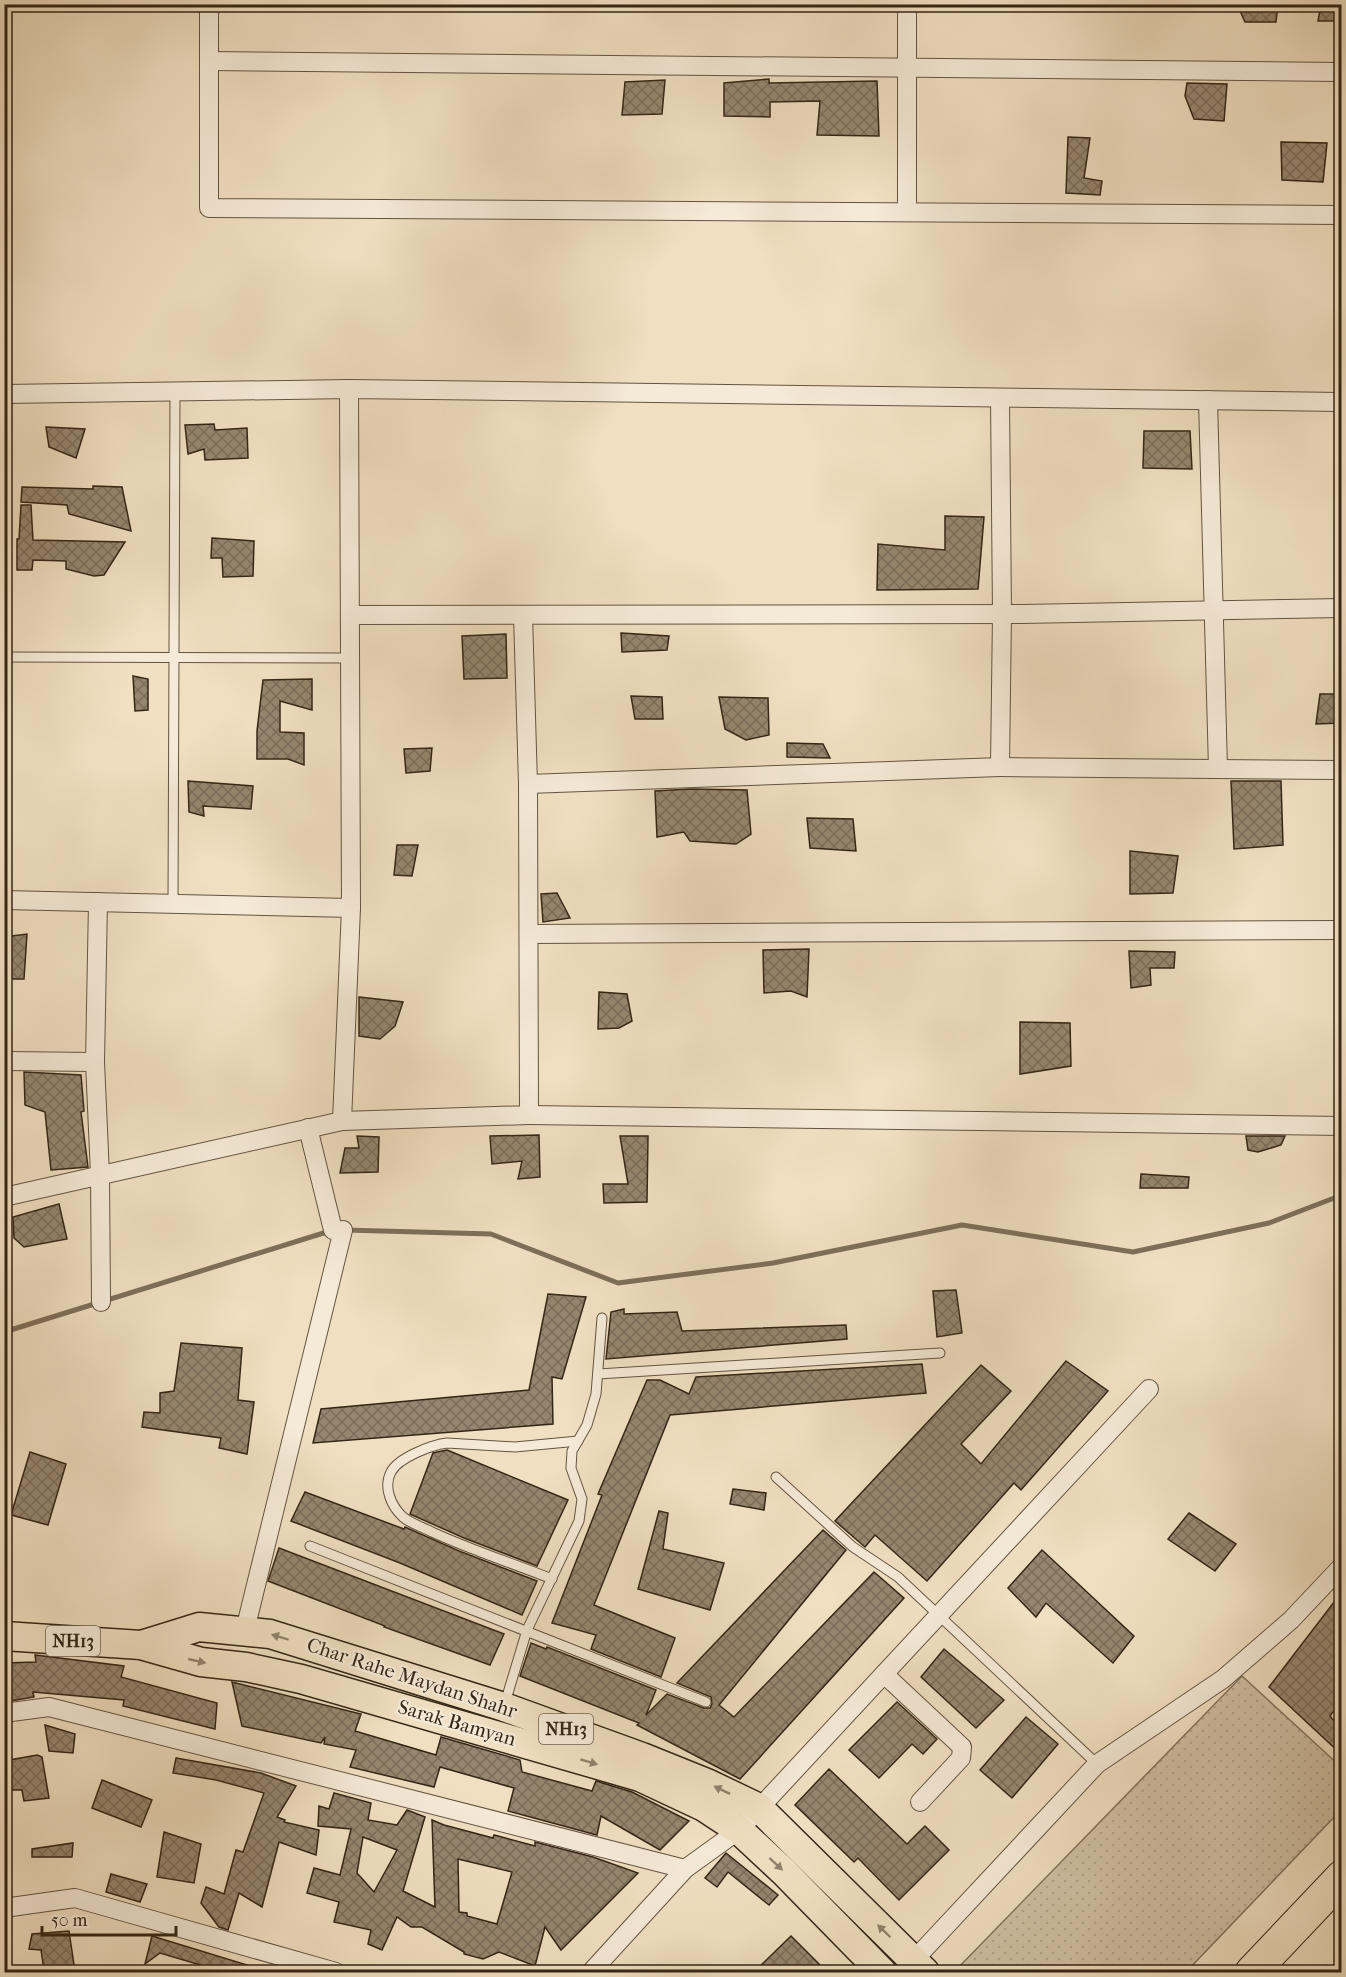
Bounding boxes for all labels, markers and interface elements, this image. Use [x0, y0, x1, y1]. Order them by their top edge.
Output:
road number: NH13 [46, 1626, 100, 1656]
one-way arrow [271, 1632, 289, 1641]
street label: Char Rahe Maydan Shahr [304, 1633, 521, 1723]
one-way arrow [188, 1657, 207, 1666]
street label: Sarak Bamyan [395, 1695, 519, 1751]
road number: NH13 [539, 1714, 593, 1744]
one-way arrow [580, 1758, 598, 1767]
one-way arrow [714, 1786, 731, 1795]
one-way arrow [768, 1857, 783, 1871]
scale bar [42, 1899, 176, 1937]
text: 50 m [51, 1910, 88, 1931]
one-way arrow [877, 1925, 891, 1939]

